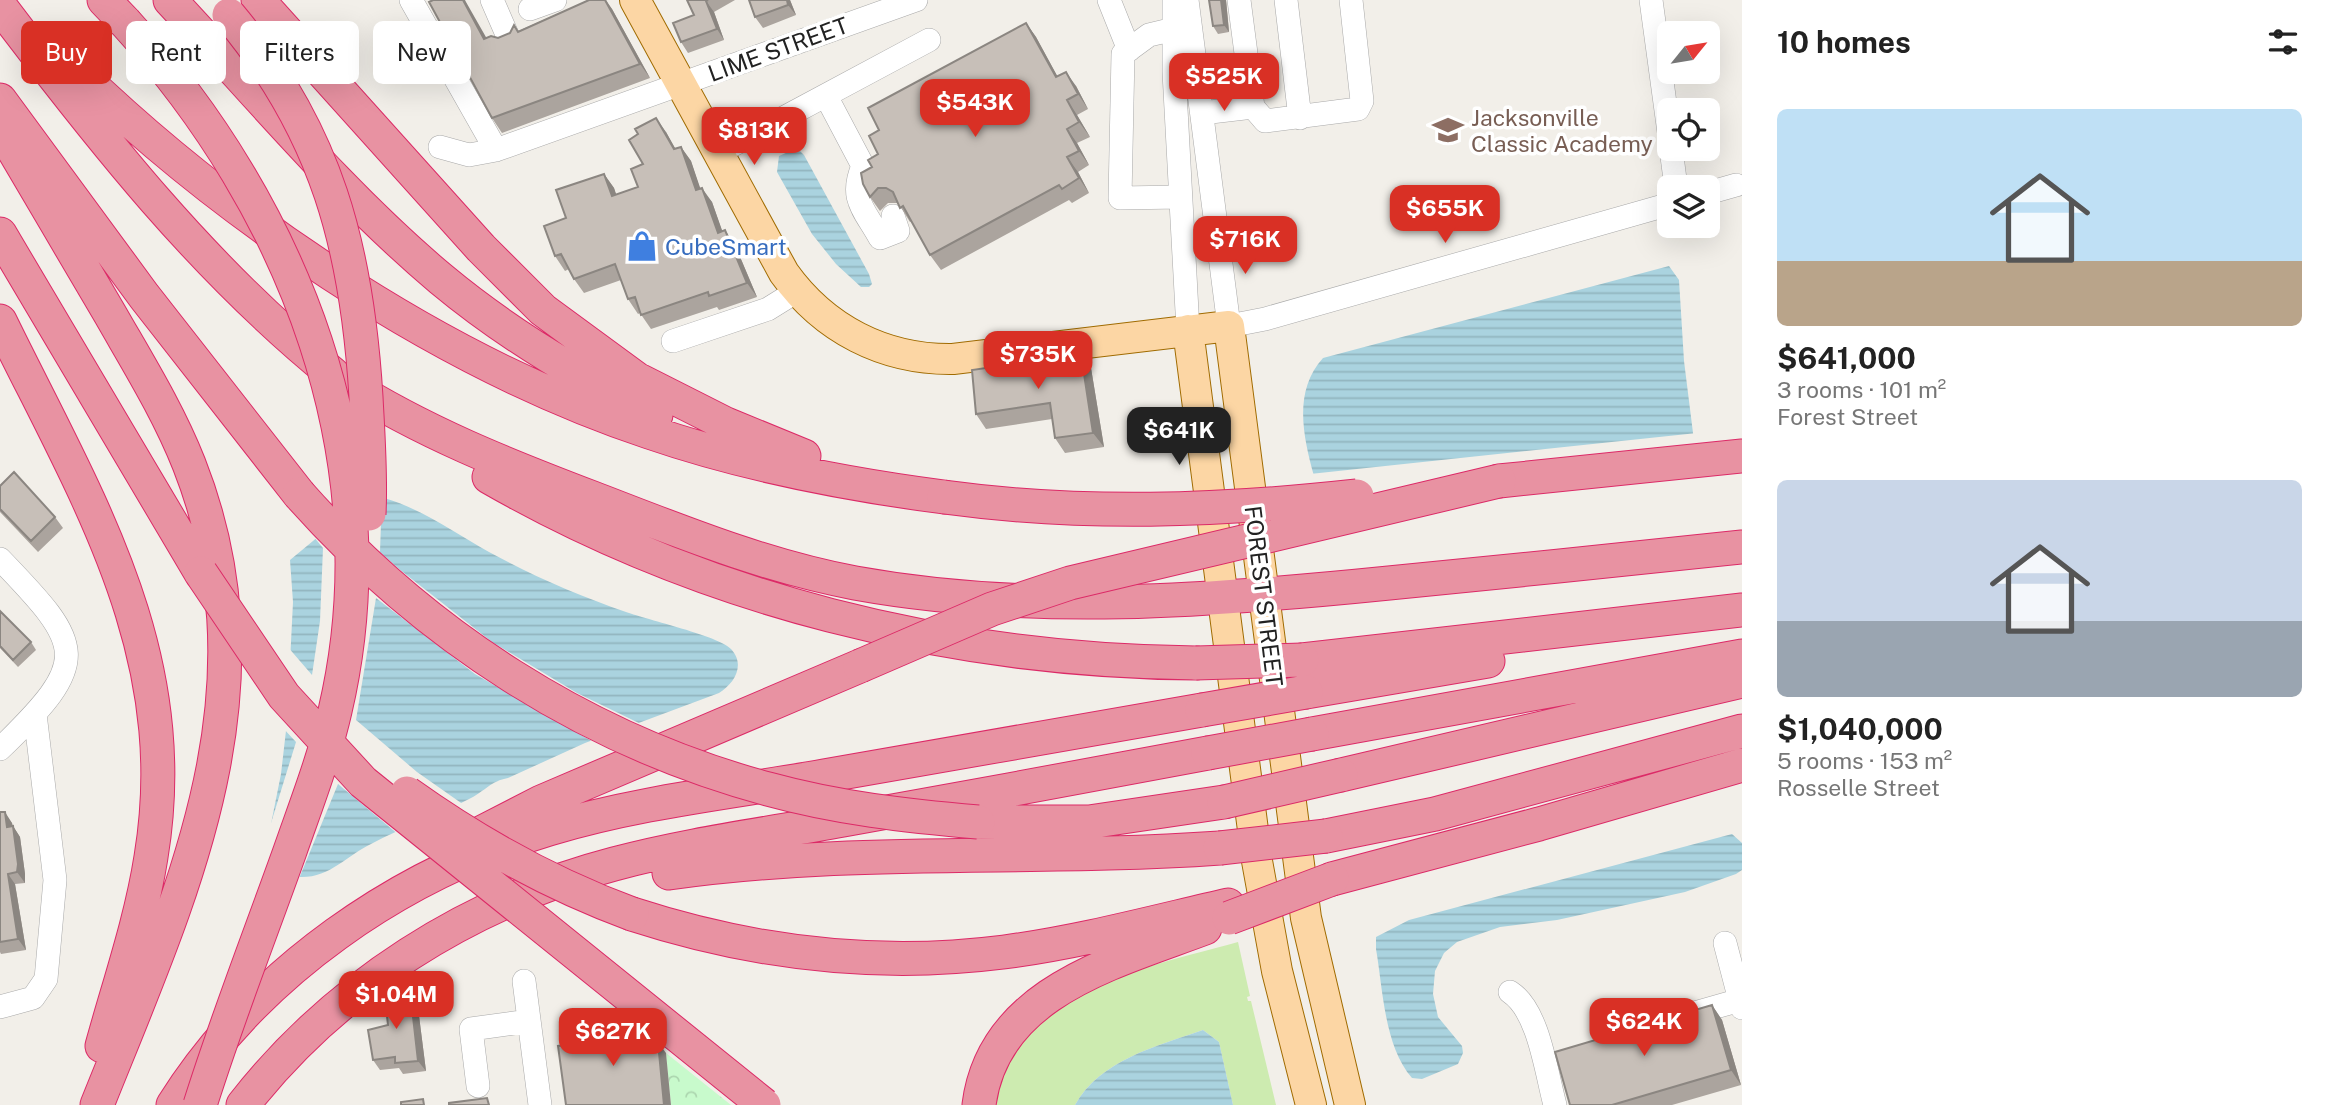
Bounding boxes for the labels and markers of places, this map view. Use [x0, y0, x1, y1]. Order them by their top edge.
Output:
pin: $525K [1175, 54, 1273, 113]
pin: $543K [926, 80, 1024, 139]
place label: Jacksonville Classic Academy [1471, 104, 1653, 157]
pin: $813K [705, 108, 803, 167]
school or university icon: Jacksonville Classic Academy [1431, 113, 1465, 147]
pin: $655K [1396, 186, 1494, 245]
pin: $716K [1196, 216, 1294, 276]
shop icon: CubeSmart [625, 229, 659, 263]
place label: CubeSmart [665, 233, 787, 260]
pin: $735K [989, 332, 1087, 391]
pin: $641K [1130, 407, 1228, 467]
pin: $1.04M [339, 972, 453, 1031]
pin: $624K [1595, 998, 1693, 1058]
pin: $627K [564, 1009, 662, 1068]

